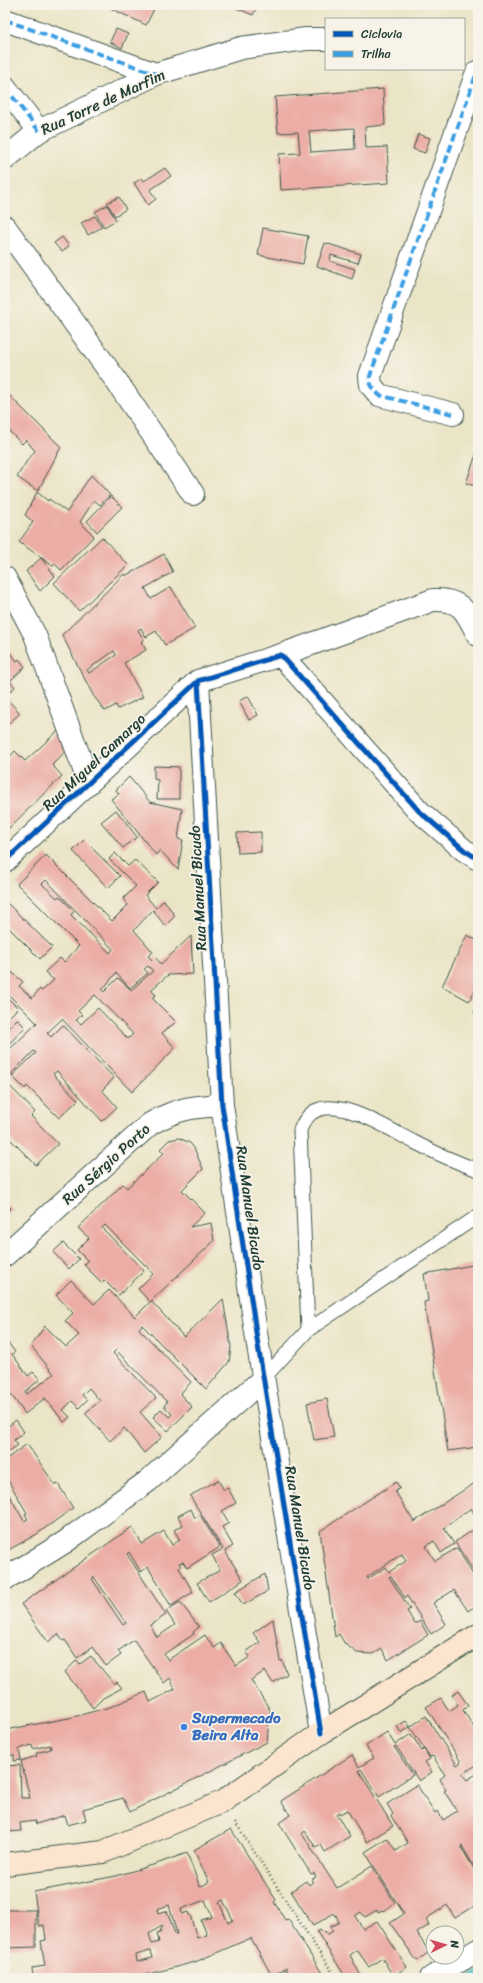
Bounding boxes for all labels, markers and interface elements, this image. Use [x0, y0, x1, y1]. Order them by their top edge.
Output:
legend [325, 18, 465, 70]
text: Ciclovia [361, 23, 402, 45]
text: Trilha [361, 43, 392, 65]
street label: Rua Torre de Marfim [37, 62, 169, 142]
street label: Rua Miguel Camargo [36, 706, 152, 817]
street label: Rua Manuel Bicudo [182, 824, 214, 951]
street label: Rua Sérgio Porto [56, 1117, 157, 1211]
street label: Rua Manuel Bicudo [228, 1144, 272, 1272]
street label: Rua Manuel Bicudo [277, 1464, 323, 1592]
place label: Supermecado Beira Alta [191, 1705, 281, 1748]
marker: Supermecado Beira Alta [179, 1722, 189, 1732]
north arrow [425, 1925, 465, 1965]
text: N [445, 1939, 464, 1949]

